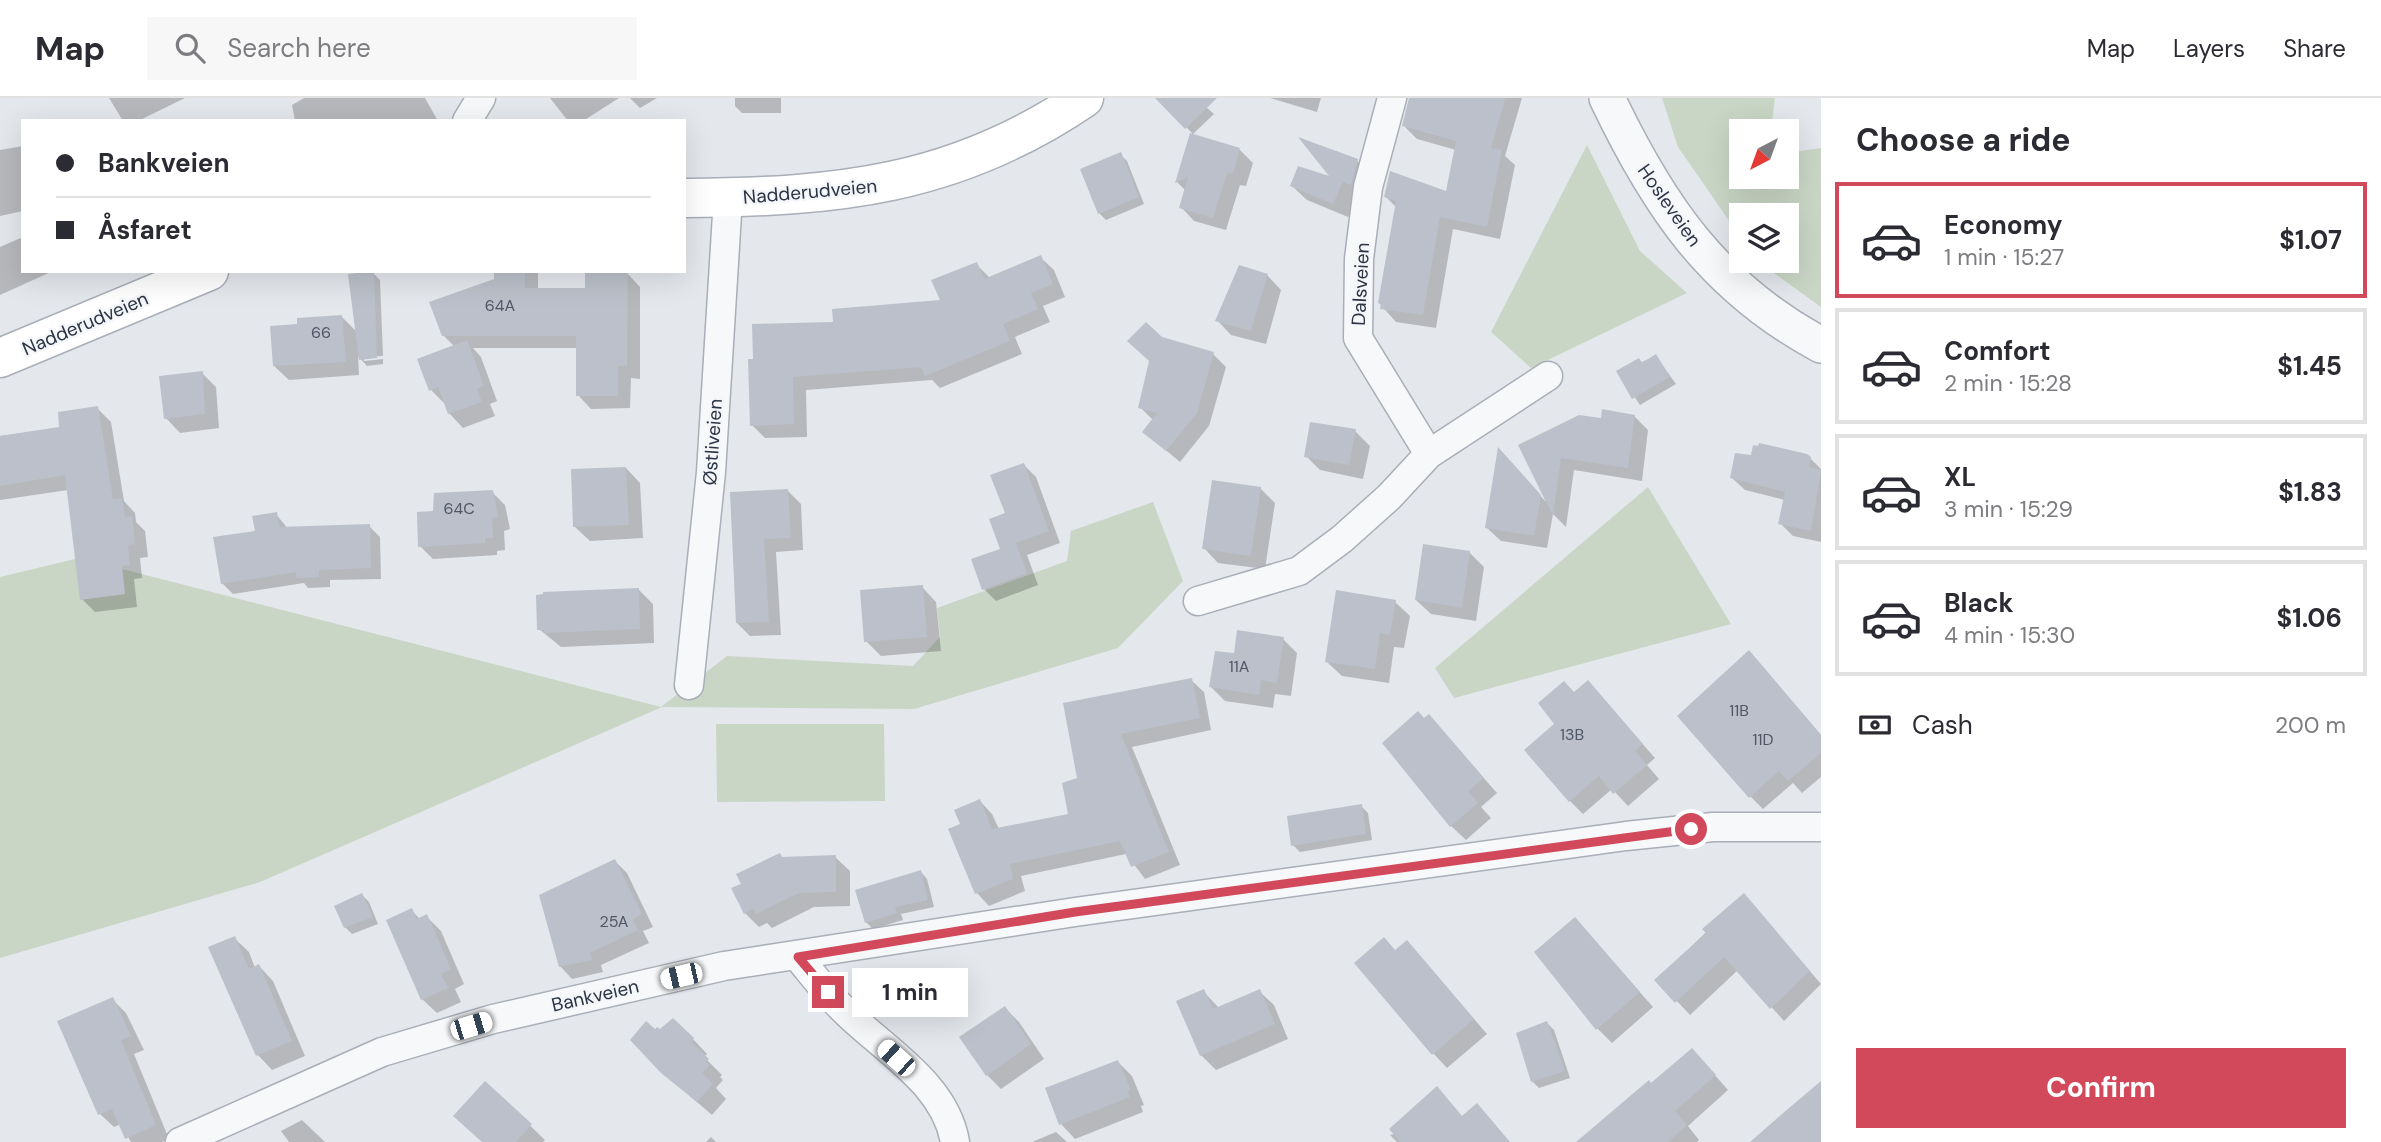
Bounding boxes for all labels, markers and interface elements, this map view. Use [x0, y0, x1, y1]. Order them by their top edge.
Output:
search box [147, 17, 637, 80]
text: Map [35, 27, 105, 70]
icon: search [171, 29, 209, 67]
text: Search here [227, 31, 371, 65]
text: Map [2087, 33, 2135, 64]
text: Layers [2173, 33, 2245, 64]
text: Share [2283, 33, 2346, 64]
north arrow [1729, 119, 1799, 189]
map controls [1729, 119, 1799, 273]
text: Choose a ride [1856, 119, 2071, 161]
text: Bankveien [98, 146, 229, 180]
street label: Hosleveien [1632, 159, 1707, 251]
street label: Nadderudveien [742, 173, 878, 210]
button: layers [1729, 203, 1799, 273]
text: Economy [1944, 208, 2062, 242]
icon: car [1860, 209, 1923, 272]
text: Åsfaret [98, 213, 192, 247]
text: $1.07 [2279, 223, 2342, 257]
street label: Dalsveien [1346, 242, 1375, 326]
text: 1 min · 15:27 [1944, 242, 2064, 272]
street label: Nadderudveien [18, 286, 152, 361]
house number: 64A [485, 295, 516, 316]
house number: 66 [311, 322, 331, 343]
text: Comfort [1944, 334, 2050, 368]
icon: car [1860, 335, 1923, 398]
text: $1.45 [2277, 349, 2342, 383]
text: 2 min · 15:28 [1944, 368, 2072, 398]
street label: Østliveien [697, 398, 728, 486]
text: XL [1944, 460, 1976, 494]
icon: car [1860, 461, 1923, 524]
text: $1.83 [2278, 475, 2342, 509]
text: 3 min · 15:29 [1944, 494, 2073, 524]
house number: 64C [443, 498, 475, 519]
text: Black [1944, 586, 2014, 620]
icon: car [1860, 587, 1923, 650]
text: $1.06 [2277, 601, 2342, 635]
text: 4 min · 15:30 [1944, 620, 2075, 650]
house number: 11A [1229, 656, 1250, 677]
house number: 11B [1729, 700, 1749, 721]
icon: cash [1856, 706, 1894, 744]
text: Cash [1912, 708, 1973, 742]
text: 200 m [2275, 710, 2346, 740]
house number: 13B [1560, 724, 1584, 745]
house number: 11D [1753, 729, 1774, 750]
route start [1675, 813, 1707, 845]
house number: 25A [600, 911, 629, 932]
car [659, 961, 704, 991]
callout: 1 min [852, 968, 968, 1016]
street label: Bankveien [549, 973, 641, 1018]
route end [812, 976, 844, 1008]
text: 1 min [882, 977, 938, 1007]
car [448, 1010, 495, 1042]
car [874, 1036, 919, 1080]
button: Confirm [1856, 1048, 2346, 1128]

